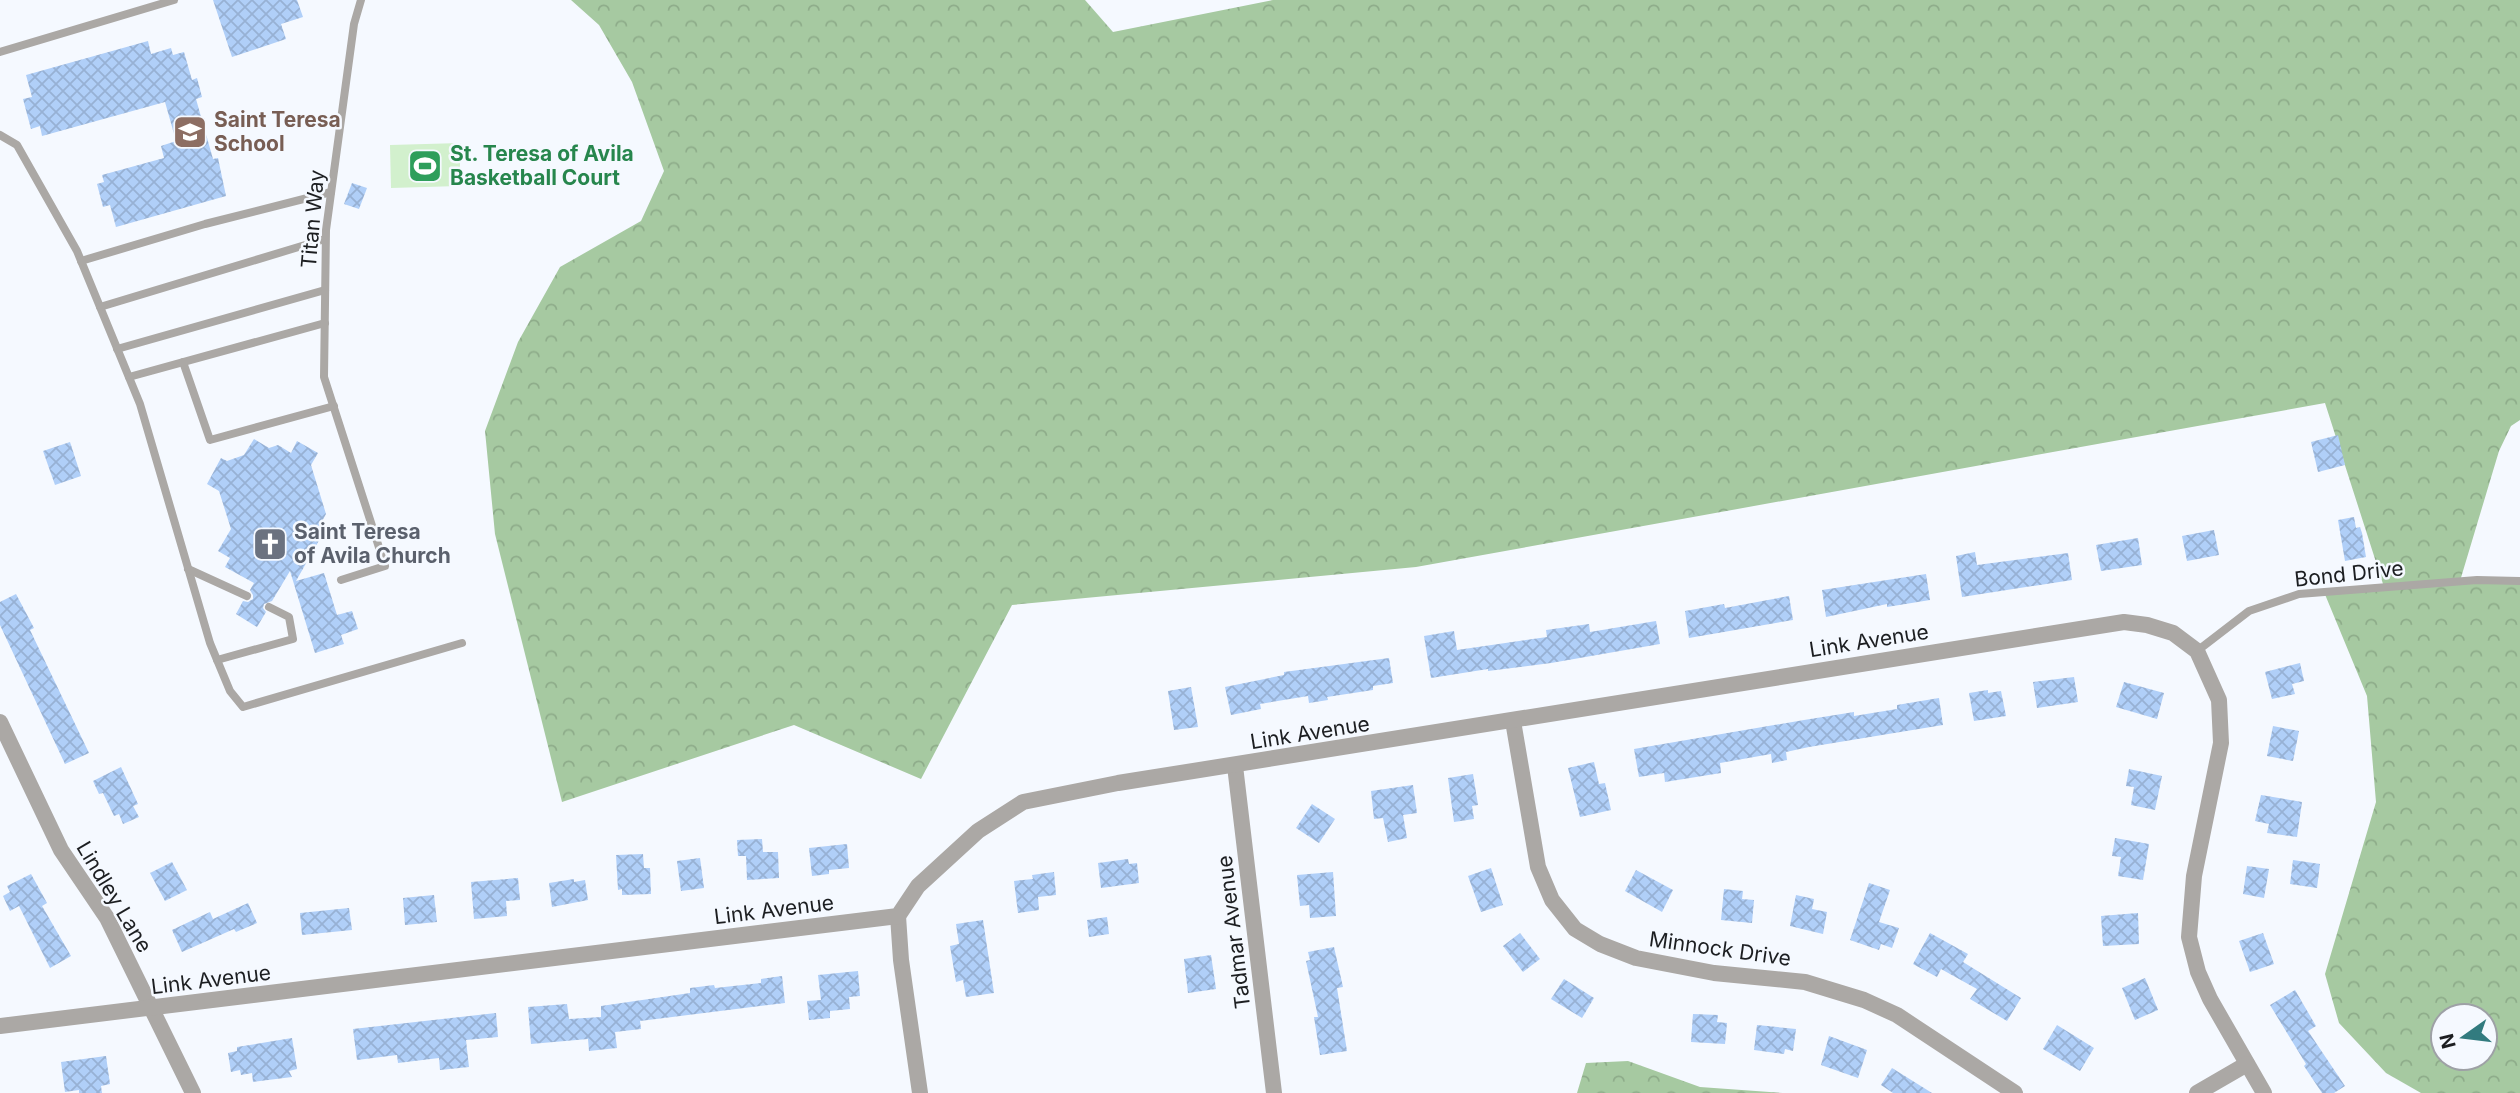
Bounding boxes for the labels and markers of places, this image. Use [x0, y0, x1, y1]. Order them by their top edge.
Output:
place label: Saint Teresa School [214, 107, 341, 156]
school or university icon: Saint Teresa School [171, 113, 209, 151]
place label: St. Teresa of Avila Basketball Court [450, 141, 634, 190]
sports icon: St. Teresa of Avila Basketball Court [406, 147, 444, 185]
place label: Saint Teresa of Avila Church [294, 519, 451, 568]
church icon: Saint Teresa of Avila Church [251, 525, 289, 563]

